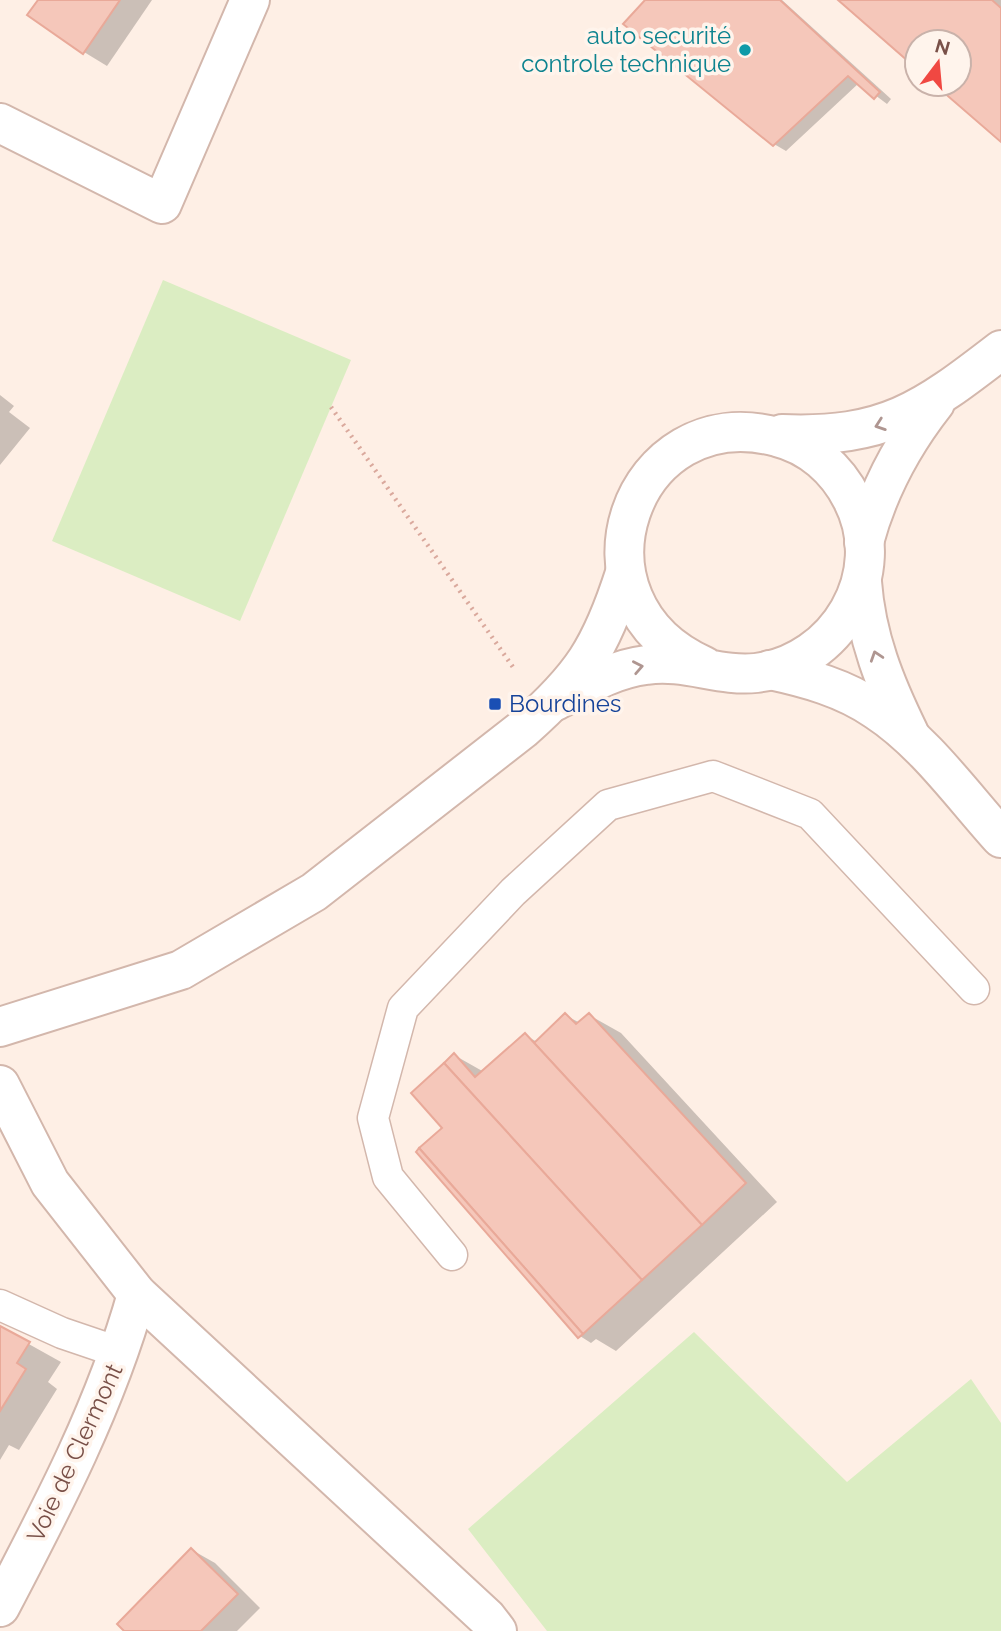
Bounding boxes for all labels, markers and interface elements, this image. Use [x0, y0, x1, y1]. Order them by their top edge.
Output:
place label: auto securité controle technique [521, 21, 731, 78]
north arrow [903, 28, 973, 98]
text: N [933, 34, 953, 59]
marker: auto securité controle technique [737, 42, 753, 58]
one-way arrow [874, 417, 886, 431]
one-way arrow [870, 650, 884, 663]
one-way arrow [632, 660, 644, 675]
place label: Bourdines [509, 689, 621, 718]
marker: Bourdines [487, 696, 503, 712]
street label: Voie de Clermont [21, 1359, 129, 1547]

